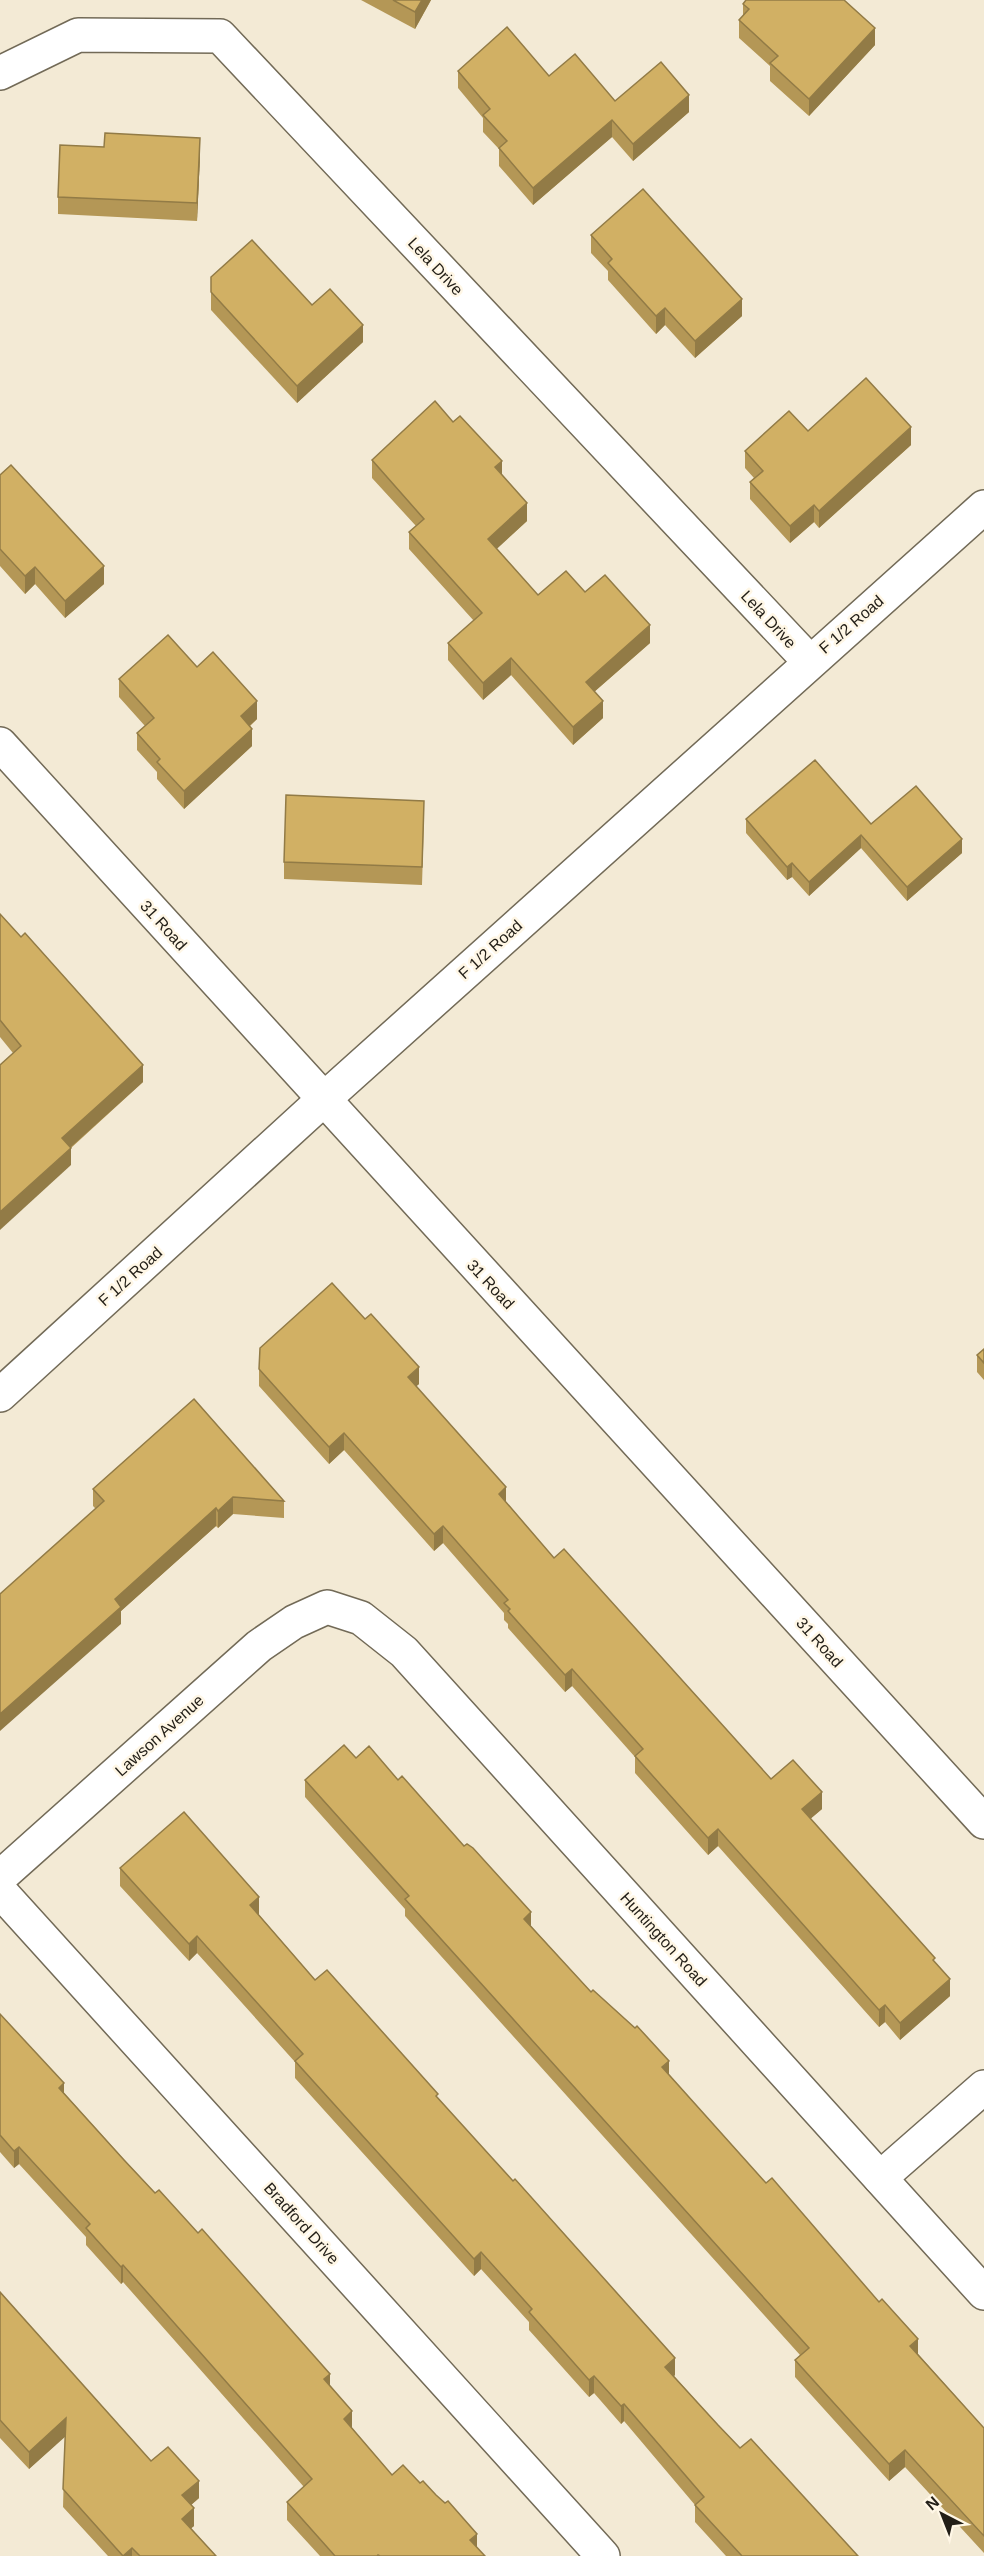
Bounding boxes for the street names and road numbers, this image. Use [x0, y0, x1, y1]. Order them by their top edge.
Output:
street label: Lela Drive [405, 234, 466, 299]
street label: Lela Drive [738, 587, 799, 652]
street label: F 1/2 Road [816, 592, 887, 657]
street label: 31 Road [137, 897, 190, 954]
street label: F 1/2 Road [455, 917, 525, 982]
street label: F 1/2 Road [95, 1244, 165, 1309]
street label: 31 Road [464, 1256, 517, 1312]
street label: 31 Road [793, 1614, 846, 1671]
street label: Lawson Avenue [112, 1691, 207, 1779]
street label: Huntington Road [617, 1889, 710, 1990]
street label: Bradford Drive [261, 2179, 343, 2267]

